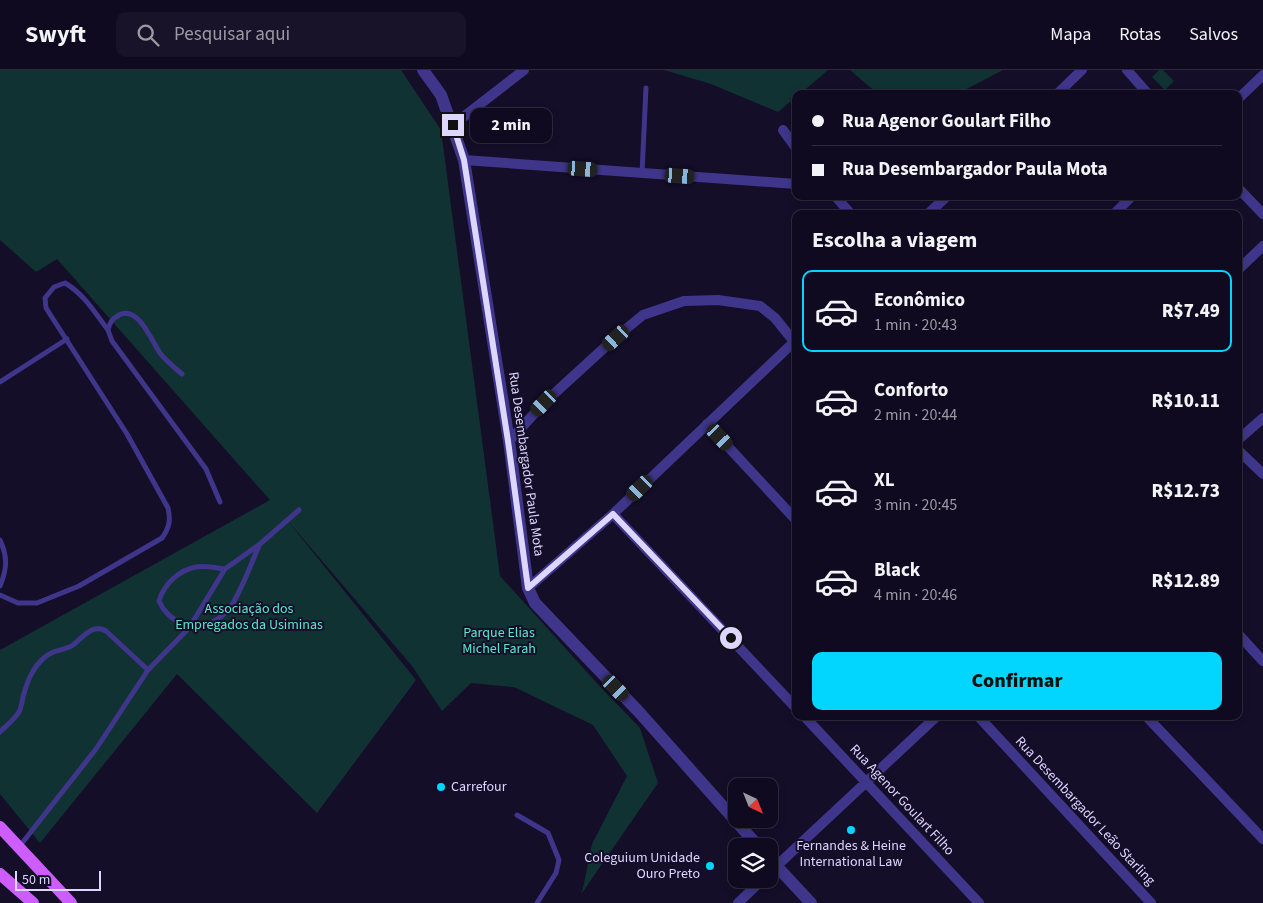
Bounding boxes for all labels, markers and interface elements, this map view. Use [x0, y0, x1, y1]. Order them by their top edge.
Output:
search box [116, 12, 466, 57]
text: Swyft [25, 17, 86, 52]
icon: search [134, 21, 162, 49]
text: Pesquisar aqui [174, 21, 290, 48]
text: Mapa [1050, 22, 1091, 47]
text: Rotas [1119, 22, 1161, 47]
text: Salvos [1189, 22, 1238, 47]
callout: 2 min [470, 108, 553, 142]
text: Rua Agenor Goulart Filho [842, 108, 1051, 135]
route end [442, 114, 464, 136]
text: 2 min [491, 114, 531, 136]
text: Rua Desembargador Paula Mota [842, 156, 1108, 183]
car [567, 160, 598, 178]
car [664, 167, 695, 185]
text: Escolha a viagem [812, 224, 977, 256]
text: Econômico [874, 287, 965, 314]
icon: car [814, 289, 859, 334]
text: R$7.49 [1162, 298, 1220, 325]
text: 1 min · 20:43 [874, 314, 957, 336]
car [599, 322, 632, 354]
street label: Rua Desembargador Paula Mota [503, 370, 549, 558]
text: Conforto [874, 377, 948, 404]
icon: car [814, 379, 859, 424]
car [528, 387, 559, 419]
text: R$10.11 [1152, 388, 1220, 415]
text: 2 min · 20:44 [874, 404, 957, 426]
car [704, 421, 735, 453]
text: XL [874, 467, 895, 494]
icon: car [814, 469, 859, 514]
car [623, 472, 656, 504]
text: R$12.73 [1152, 478, 1220, 505]
text: 3 min · 20:45 [874, 494, 957, 516]
text: Black [874, 557, 920, 584]
icon: car [814, 559, 859, 604]
text: R$12.89 [1152, 568, 1220, 595]
text: 4 min · 20:46 [874, 584, 957, 606]
park label: Associação dos Empregados da Usiminas [175, 599, 323, 635]
park label: Parque Elias Michel Farah [462, 623, 536, 659]
route start [720, 627, 742, 649]
button: Confirmar [812, 652, 1222, 710]
car [600, 672, 631, 704]
street label: Rua Desembargador Leão Starling [1010, 732, 1160, 890]
street label: Rua Agenor Goulart Filho [845, 740, 959, 860]
place label: Carrefour [451, 777, 507, 797]
north arrow [728, 778, 778, 828]
map controls [728, 778, 778, 888]
marker: Carrefour [435, 781, 447, 793]
marker: Fernandes & Heine International Law [845, 824, 857, 836]
place label: Fernandes & Heine International Law [796, 836, 906, 872]
button: layers [728, 838, 778, 888]
place label: Coleguium Unidade Ouro Preto [584, 848, 700, 884]
marker: Coleguium Unidade Ouro Preto [704, 860, 716, 872]
scale bar [15, 868, 101, 891]
text: 50 m [22, 870, 50, 890]

